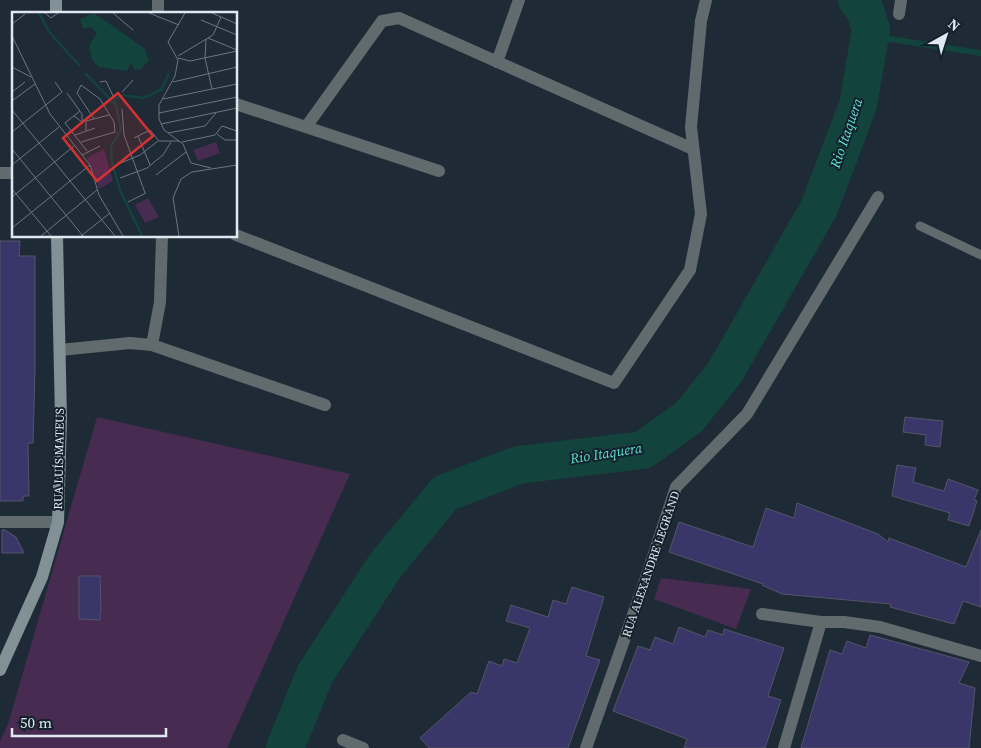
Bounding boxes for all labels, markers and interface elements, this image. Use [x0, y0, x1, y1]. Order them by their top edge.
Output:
north arrow [921, 10, 971, 60]
inset map [12, 12, 238, 238]
text: N [944, 14, 964, 36]
water label: Rio Itaquera [824, 95, 867, 171]
street label: RUA LUÍS MATEUS [50, 408, 68, 510]
water label: Rio Itaquera [568, 437, 644, 469]
street label: RUA ALEXANDRE LEGRAND [618, 489, 684, 639]
scale bar [12, 706, 166, 738]
text: 50 m [20, 712, 52, 733]

